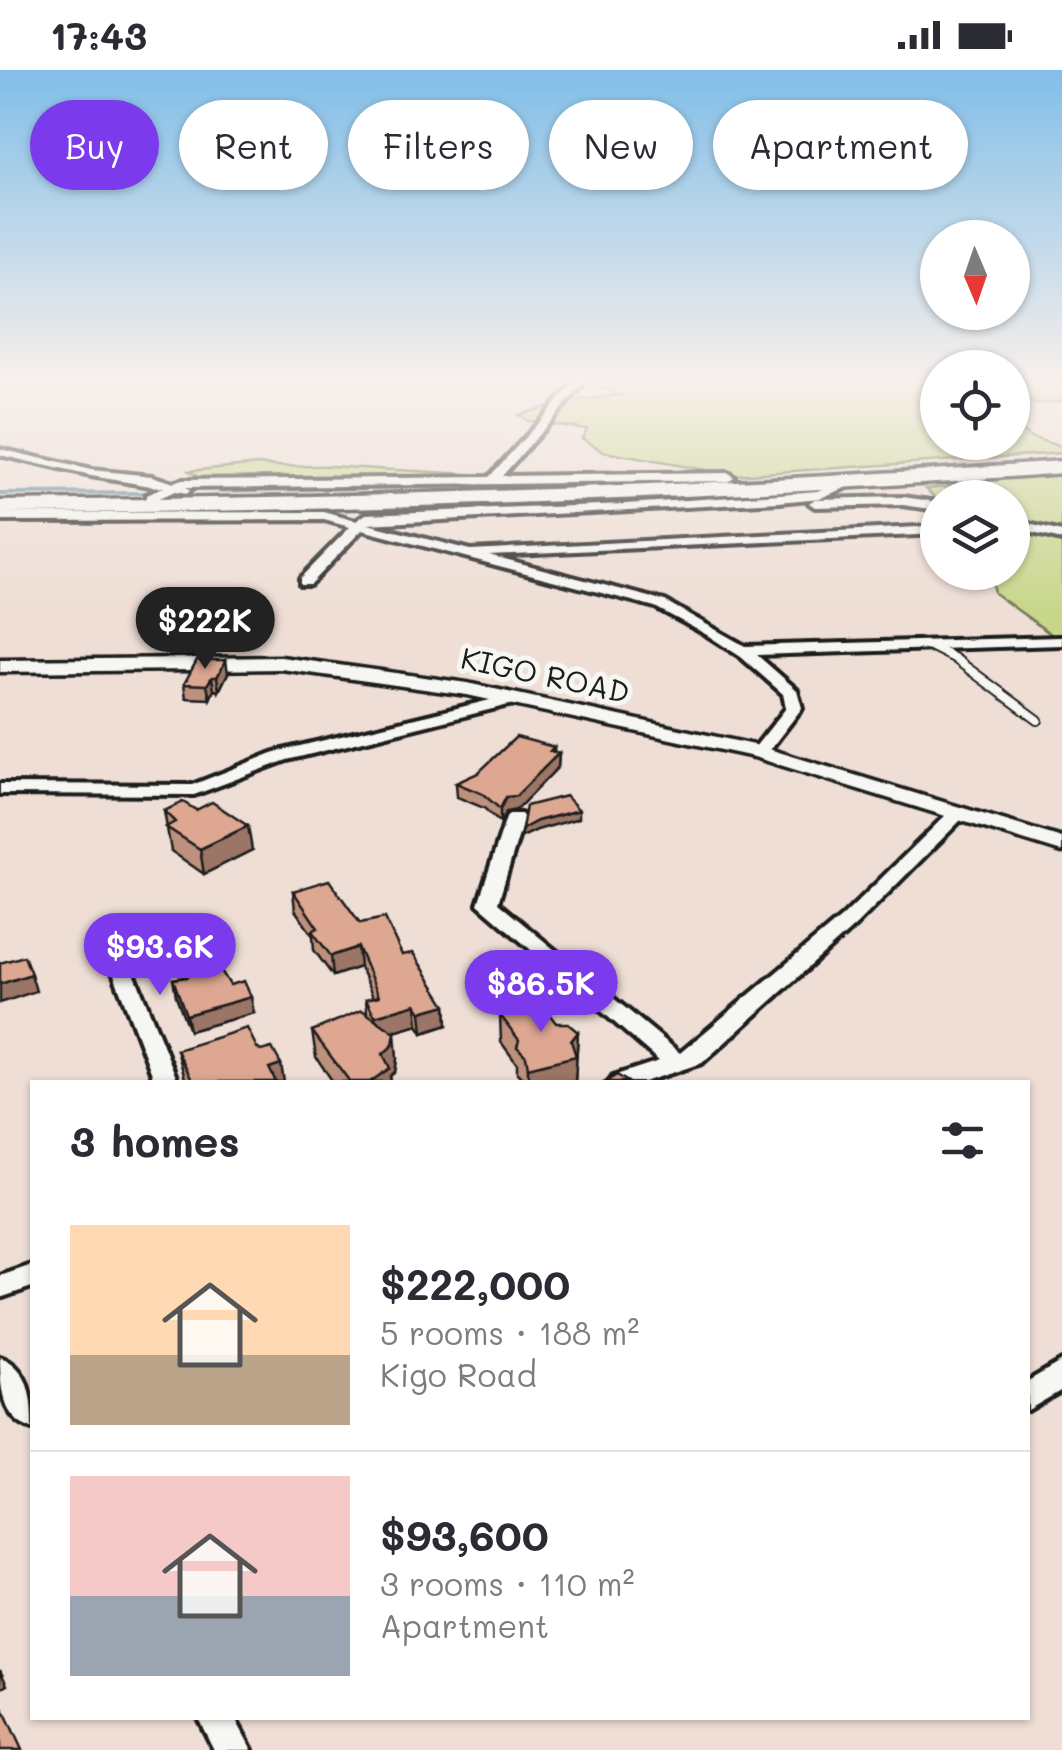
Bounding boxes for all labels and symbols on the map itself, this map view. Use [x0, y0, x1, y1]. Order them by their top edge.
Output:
north arrow [920, 220, 1030, 330]
pin: $222K [135, 587, 275, 672]
street label: KIGO ROAD [457, 637, 633, 711]
pin: $93.6K [79, 913, 241, 998]
pin: $86.5K [460, 950, 622, 1035]

